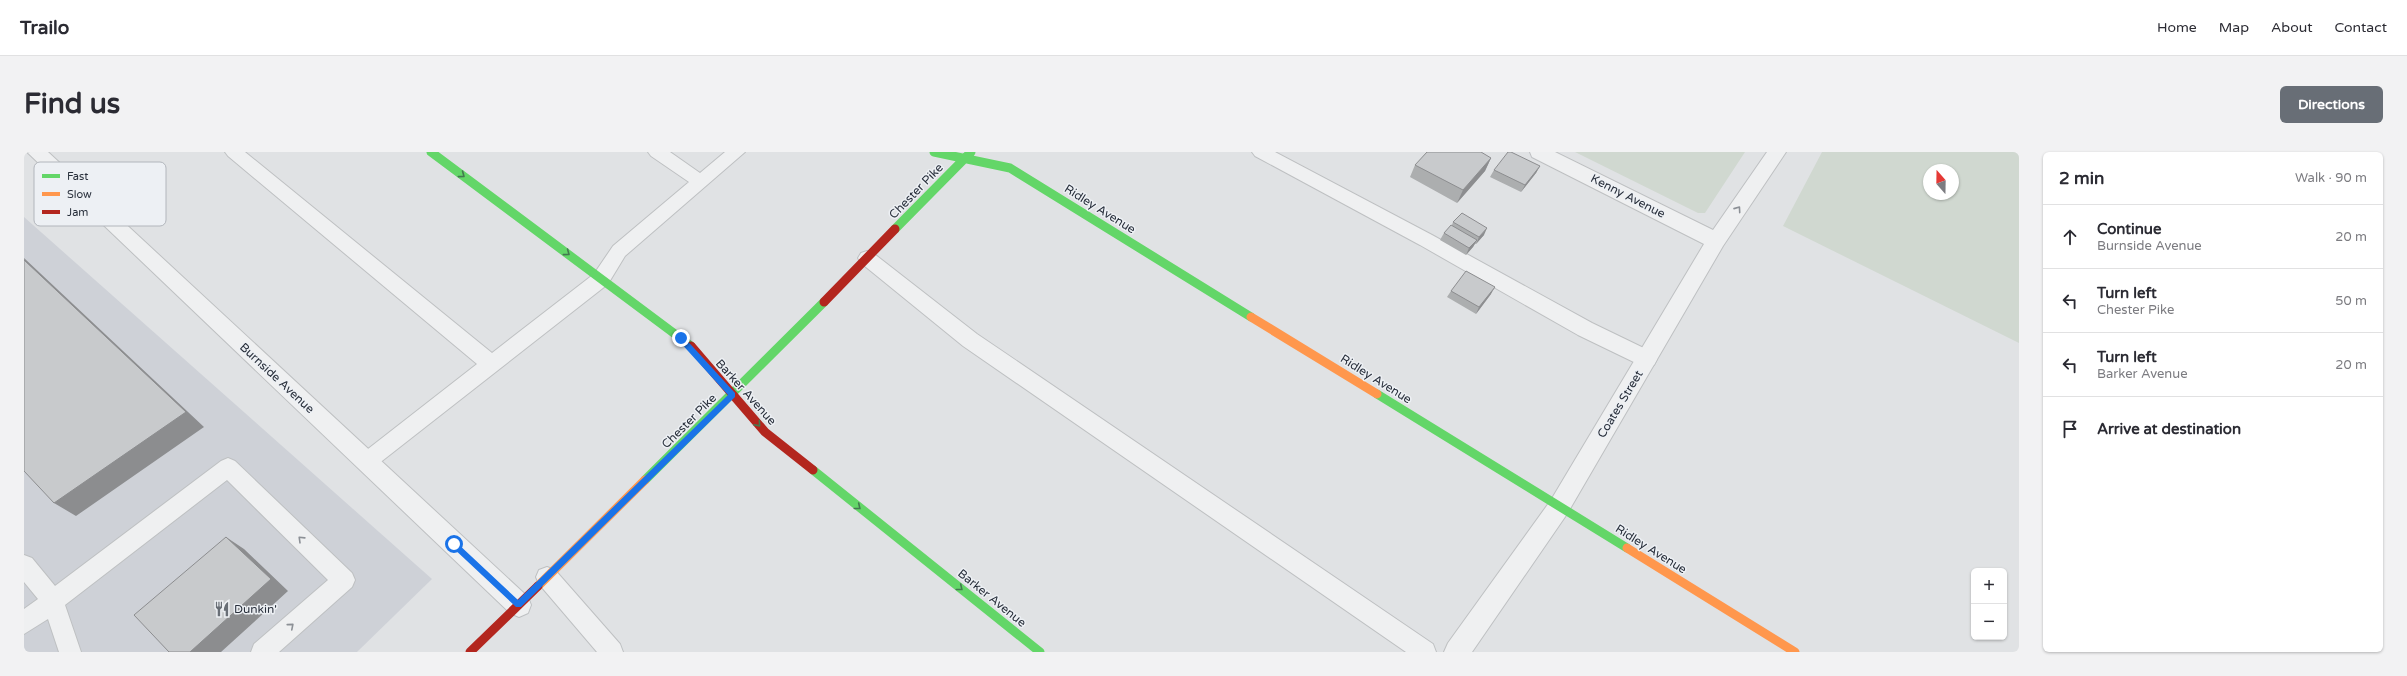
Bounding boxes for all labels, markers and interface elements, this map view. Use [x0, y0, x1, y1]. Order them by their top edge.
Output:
text: Trailo [20, 17, 69, 39]
text: Home [2157, 19, 2197, 36]
text: Map [2219, 19, 2249, 36]
text: About [2271, 19, 2313, 36]
text: Contact [2335, 19, 2387, 36]
button: Directions [2280, 86, 2383, 123]
text: Find us [24, 87, 120, 121]
street label: Chester Pike [886, 160, 946, 222]
legend [34, 162, 166, 226]
north arrow [1923, 164, 1959, 200]
text: 2 min [2059, 168, 2104, 189]
text: Fast [67, 170, 88, 183]
one-way arrow [458, 170, 465, 177]
text: Walk · 90 m [2295, 170, 2367, 186]
street label: Kenny Avenue [1588, 171, 1668, 221]
street label: Ridley Avenue [1062, 182, 1138, 237]
text: Slow [67, 188, 92, 201]
text: Jam [67, 206, 88, 219]
one-way arrow [1733, 206, 1741, 213]
text: Continue [2097, 220, 2161, 238]
icon: ahead [2059, 226, 2081, 248]
text: 20 m [2335, 229, 2367, 245]
text: Burnside Avenue [2097, 238, 2202, 254]
one-way arrow [562, 248, 569, 255]
text: Turn left [2097, 284, 2157, 302]
icon: left [2059, 290, 2081, 312]
text: 50 m [2335, 293, 2367, 309]
text: Chester Pike [2097, 302, 2174, 318]
route end [672, 329, 690, 347]
street label: Burnside Avenue [237, 340, 317, 416]
text: Turn left [2097, 348, 2157, 366]
street label: Ridley Avenue [1338, 352, 1414, 407]
icon: left [2059, 354, 2081, 376]
street label: Barker Avenue [713, 356, 779, 428]
text: 20 m [2335, 357, 2367, 373]
text: Barker Avenue [2097, 366, 2188, 382]
street label: Coates Street [1594, 367, 1646, 440]
street label: Chester Pike [659, 391, 719, 451]
icon: arrive [2059, 418, 2081, 440]
one-way arrow [753, 420, 760, 427]
text: Arrive at destination [2097, 420, 2241, 438]
one-way arrow [854, 502, 861, 509]
street label: Ridley Avenue [1613, 522, 1689, 577]
route start [445, 535, 463, 553]
one-way arrow [298, 536, 306, 543]
street label: Barker Avenue [955, 566, 1029, 630]
map controls [1971, 568, 2007, 640]
button: + [1971, 568, 2007, 604]
one-way arrow [955, 583, 962, 590]
restaurant icon: Dunkin' [213, 600, 231, 618]
place label: Dunkin' [234, 602, 277, 616]
button: − [1971, 604, 2007, 640]
one-way arrow [287, 624, 294, 631]

